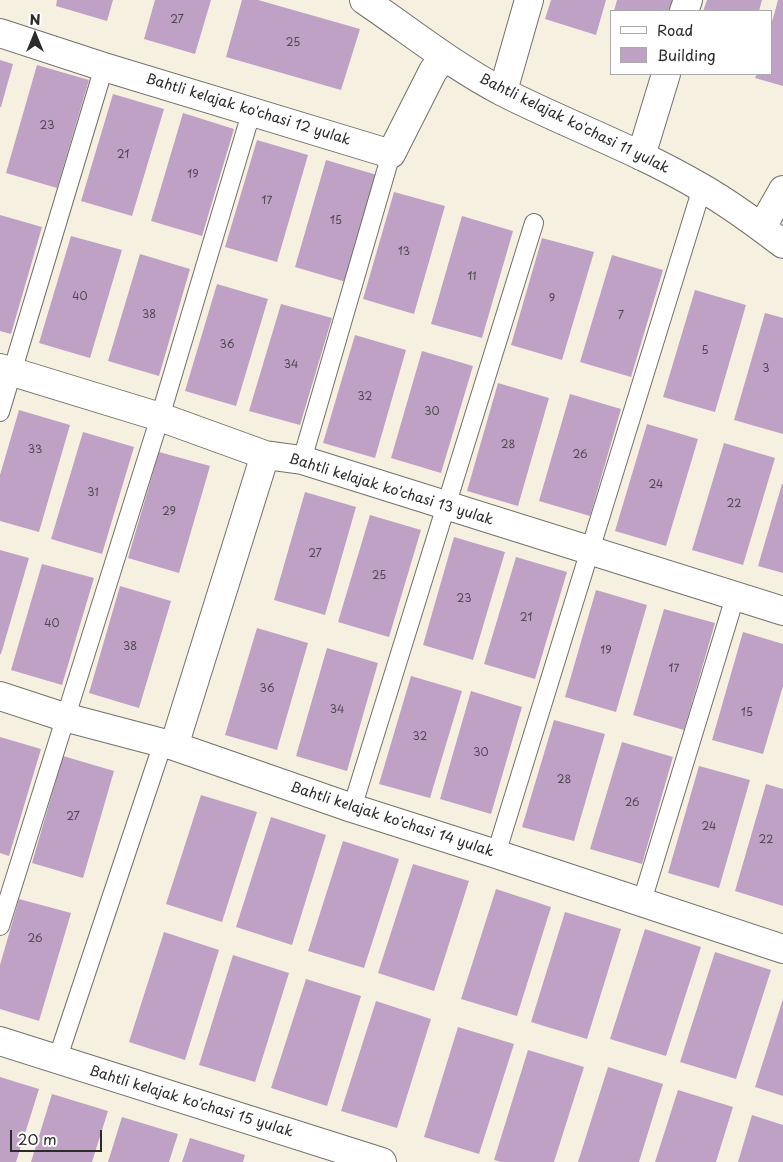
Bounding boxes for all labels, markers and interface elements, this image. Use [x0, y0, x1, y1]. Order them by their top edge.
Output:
text: N [29, 9, 41, 30]
north arrow [10, 10, 60, 60]
legend [610, 10, 773, 75]
house number: 27 [170, 13, 184, 27]
text: Road [657, 18, 693, 41]
house number: 25 [286, 36, 300, 50]
text: Building [657, 43, 716, 66]
street label: Bahtli kelajak ko'chasi 12 yulak [143, 71, 353, 149]
street label: Bahtli kelajak ko'chasi 11 yulak [476, 71, 672, 177]
house number: 23 [40, 119, 54, 133]
house number: 21 [117, 148, 129, 162]
house number: 19 [187, 168, 199, 182]
house number: 17 [262, 194, 272, 208]
house number: 15 [330, 214, 342, 228]
house number: 13 [398, 245, 410, 259]
house number: 11 [467, 270, 477, 284]
house number: 40 [72, 290, 88, 304]
house number: 9 [549, 292, 555, 306]
house number: 38 [142, 308, 156, 322]
house number: 7 [618, 309, 624, 323]
house number: 36 [220, 338, 234, 352]
house number: 5 [701, 344, 709, 358]
house number: 34 [284, 358, 298, 372]
house number: 3 [762, 362, 770, 376]
house number: 32 [358, 390, 372, 404]
house number: 30 [424, 405, 440, 419]
house number: 28 [501, 438, 515, 452]
house number: 33 [28, 443, 42, 457]
house number: 26 [572, 448, 588, 462]
street label: Bahtli kelajak ko'chasi 13 yulak [287, 451, 495, 529]
house number: 24 [649, 478, 663, 492]
house number: 31 [87, 486, 99, 500]
house number: 22 [727, 497, 741, 511]
house number: 29 [162, 505, 176, 519]
house number: 27 [308, 547, 322, 561]
house number: 25 [372, 569, 386, 583]
house number: 23 [457, 592, 471, 606]
house number: 21 [520, 611, 532, 625]
house number: 40 [44, 617, 60, 631]
house number: 38 [123, 640, 137, 654]
house number: 19 [600, 644, 612, 658]
house number: 17 [669, 662, 679, 676]
house number: 36 [260, 682, 274, 696]
house number: 34 [330, 703, 344, 717]
house number: 15 [741, 706, 753, 720]
house number: 32 [413, 730, 427, 744]
house number: 30 [473, 746, 489, 760]
house number: 28 [557, 773, 571, 787]
street label: Bahtli kelajak ko'chasi 14 yulak [288, 779, 496, 861]
house number: 26 [624, 796, 640, 810]
house number: 27 [66, 810, 80, 824]
house number: 24 [702, 820, 716, 834]
house number: 22 [759, 833, 773, 847]
house number: 26 [27, 932, 43, 946]
street label: Bahtli kelajak ko'chasi 15 yulak [87, 1063, 295, 1141]
scale bar [12, 1120, 105, 1152]
text: 20 m [18, 1127, 57, 1150]

